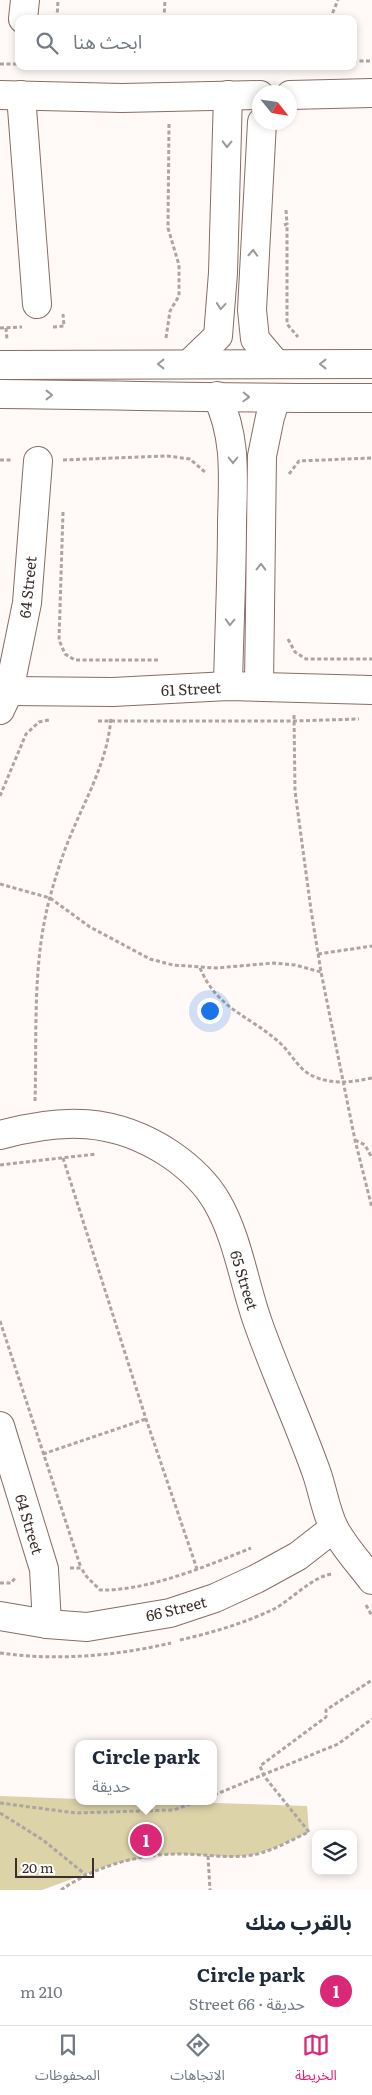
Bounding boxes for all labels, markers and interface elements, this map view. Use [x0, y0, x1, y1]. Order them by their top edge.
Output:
search box [15, 15, 357, 70]
text: ابحث هنا [73, 27, 142, 55]
icon: search [33, 29, 61, 57]
north arrow [252, 85, 297, 130]
one-way arrow [221, 140, 232, 148]
one-way arrow [248, 249, 259, 257]
one-way arrow [215, 303, 226, 311]
one-way arrow [157, 359, 164, 369]
one-way arrow [319, 359, 327, 369]
one-way arrow [45, 390, 53, 400]
one-way arrow [242, 392, 250, 403]
one-way arrow [228, 456, 238, 464]
street label: 64 Street [12, 555, 42, 619]
one-way arrow [256, 563, 267, 571]
one-way arrow [224, 618, 235, 626]
street label: 61 Street [160, 675, 222, 701]
your location [197, 998, 223, 1024]
street label: 65 Street [225, 1247, 265, 1313]
street label: 64 Street [10, 1491, 50, 1557]
street label: 66 Street [143, 1589, 209, 1627]
popup [75, 1740, 217, 1805]
text: Circle park [92, 1742, 200, 1770]
text: حديقة [92, 1773, 130, 1797]
pin: 1 [130, 1821, 162, 1859]
map controls [312, 1830, 357, 1875]
button: layers [312, 1830, 357, 1875]
scale bar [15, 1855, 94, 1878]
text: 20 m [22, 1857, 54, 1877]
text: بالقرب منك [245, 1905, 352, 1936]
text: Circle park [197, 1960, 305, 1988]
text: 210 m [20, 1979, 63, 2003]
text: 1 [333, 1979, 339, 2003]
text: حديقة · 66 Street [189, 1991, 305, 2015]
tab: المحفوظات [35, 2031, 100, 2090]
tab: الاتجاهات [170, 2031, 225, 2090]
tab: الخريطة [295, 2031, 337, 2090]

